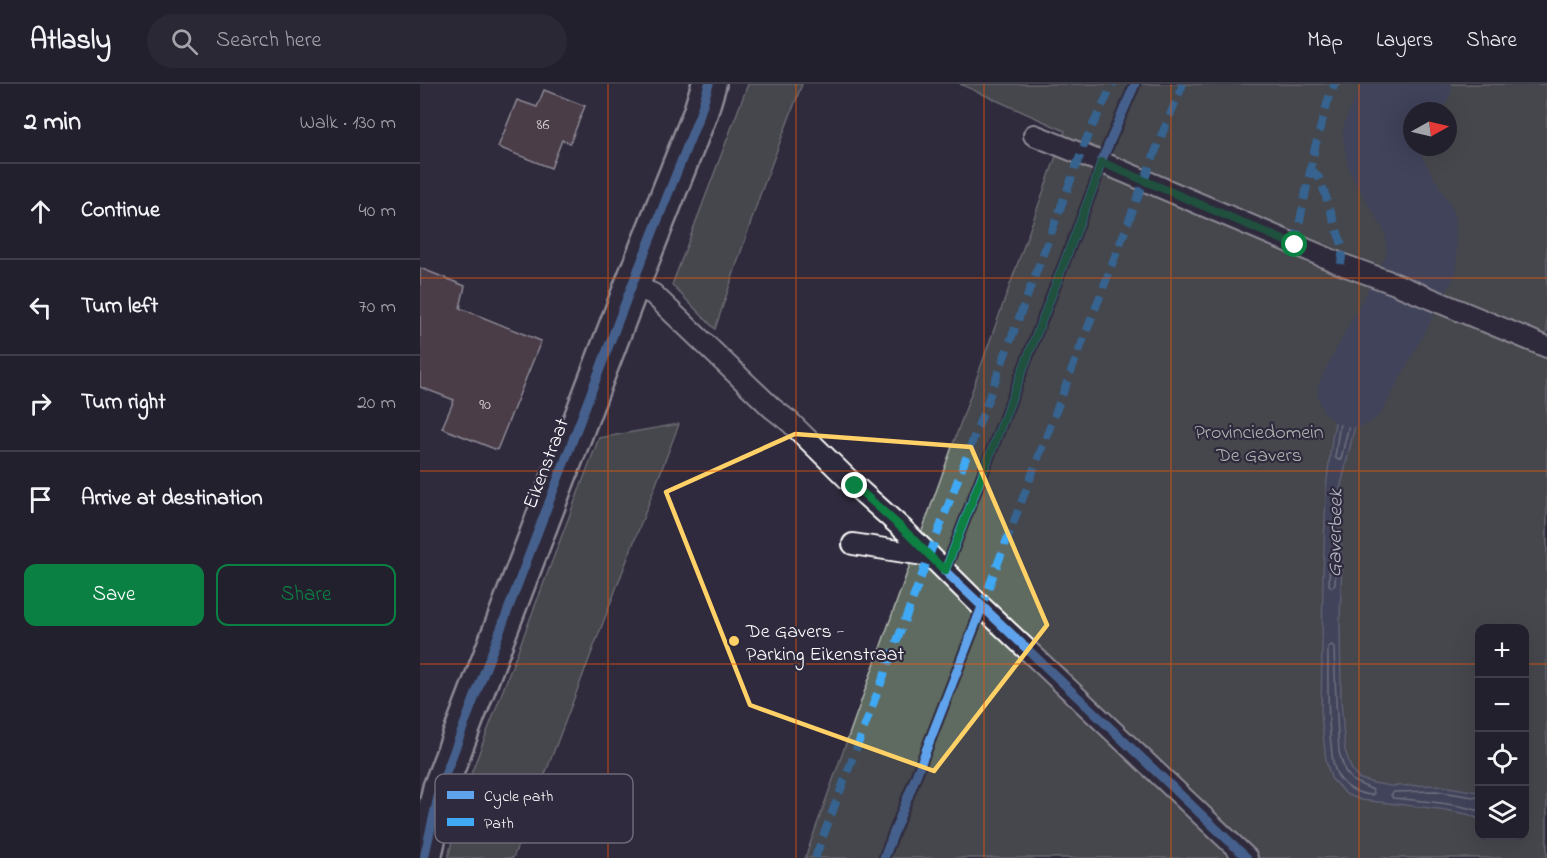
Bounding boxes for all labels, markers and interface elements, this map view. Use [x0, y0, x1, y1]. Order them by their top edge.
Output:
search box [147, 14, 567, 68]
text: Atlasly [30, 21, 111, 62]
icon: search [168, 25, 201, 58]
text: Search here [216, 25, 321, 57]
text: Map [1307, 26, 1343, 56]
text: Layers [1376, 26, 1433, 56]
text: Share [1466, 26, 1517, 56]
north arrow [1403, 102, 1457, 156]
text: 2 min [24, 104, 81, 142]
text: Walk · 130 m [300, 109, 396, 138]
house number: 86 [536, 113, 550, 137]
icon: ahead [24, 195, 57, 228]
text: Continue [81, 195, 160, 227]
text: 40 m [359, 197, 396, 226]
route start [1281, 231, 1307, 257]
icon: left [24, 291, 57, 324]
text: Turn left [81, 291, 158, 323]
text: 70 m [359, 293, 396, 322]
icon: right [24, 387, 57, 420]
text: Turn right [81, 387, 166, 419]
text: 20 m [357, 389, 396, 418]
house number: 90 [479, 393, 491, 417]
street label: Eikenstraat [517, 414, 578, 513]
park label: Provinciedomein De Gavers [1194, 419, 1324, 471]
route end [841, 472, 867, 498]
icon: arrive [24, 483, 57, 516]
text: Arrive at destination [81, 483, 263, 515]
water label: Gaverbeek [1320, 488, 1352, 577]
button: Save [24, 564, 204, 626]
button: Share [216, 564, 396, 626]
place label: De Gavers - Parking Eikenstraat [745, 618, 905, 671]
map controls [1475, 624, 1529, 840]
button: + [1475, 624, 1529, 678]
marker: De Gavers - Parking Eikenstraat [727, 634, 741, 648]
button: − [1475, 678, 1529, 732]
button: locate [1475, 732, 1529, 786]
legend [435, 774, 633, 843]
text: Cycle path [484, 785, 553, 809]
button: layers [1475, 786, 1529, 840]
text: Path [484, 812, 514, 836]

